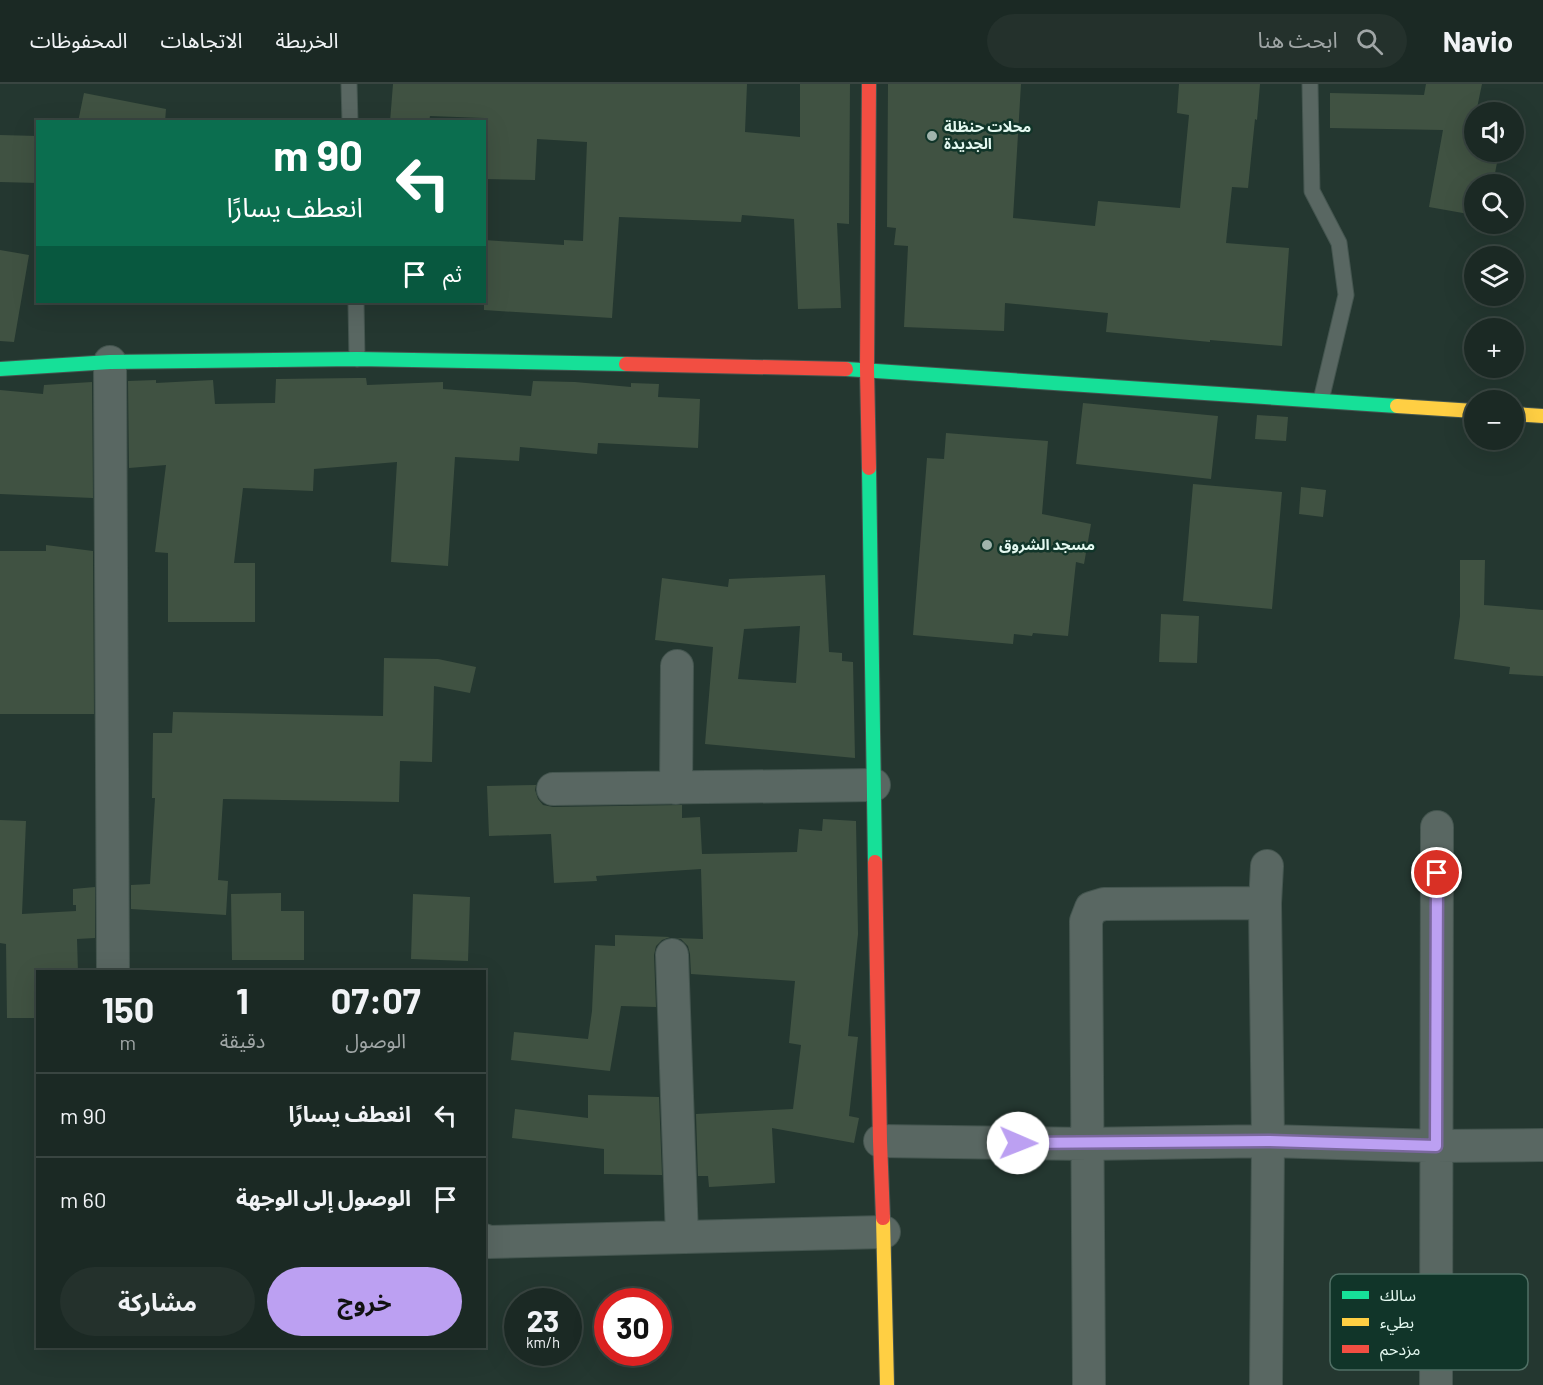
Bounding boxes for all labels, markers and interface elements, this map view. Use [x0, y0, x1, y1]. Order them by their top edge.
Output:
search box [987, 14, 1407, 68]
text: Navio [1443, 24, 1513, 58]
icon: search [1353, 25, 1386, 58]
text: ابحث هنا [1257, 26, 1338, 52]
text: المحفوظات [30, 27, 127, 52]
text: الاتجاهات [160, 27, 242, 52]
text: الخريطة [275, 27, 338, 52]
map controls [1464, 102, 1524, 450]
button: sound [1464, 102, 1524, 162]
place label: محلات حنظلة الجديدة [944, 117, 1031, 152]
text: 90 m [273, 129, 363, 179]
marker: محلات حنظلة الجديدة [925, 129, 939, 143]
icon: left [384, 144, 462, 222]
button: search [1464, 174, 1524, 234]
text: انعطف يسارًا [226, 190, 363, 222]
button: layers [1464, 246, 1524, 306]
icon: arrive [398, 258, 431, 291]
text: ثم [443, 260, 462, 286]
button: + [1464, 318, 1524, 378]
button: − [1464, 390, 1524, 450]
place label: مسجد الشروق [999, 535, 1095, 554]
marker: مسجد الشروق [980, 538, 994, 552]
pin [1411, 847, 1462, 898]
icon: arrive [1420, 856, 1453, 889]
text: 1 [236, 978, 249, 1021]
text: 07:07 [331, 978, 421, 1021]
text: 150 [102, 987, 154, 1030]
text: دقيقة [220, 1028, 265, 1052]
text: الوصول [345, 1028, 406, 1052]
text: m [120, 1030, 136, 1054]
icon: left [429, 1099, 462, 1132]
text: انعطف يسارًا [288, 1100, 411, 1126]
text: 90 m [60, 1102, 107, 1128]
position arrow [986, 1111, 1050, 1175]
icon: arrive [429, 1183, 462, 1216]
text: الوصول إلى الوجهة [236, 1184, 411, 1210]
text: 60 m [60, 1186, 106, 1212]
button: مشاركة [60, 1267, 255, 1336]
button: خروج [267, 1267, 462, 1336]
legend [1330, 1274, 1528, 1370]
text: سالك [1380, 1285, 1416, 1304]
speed limit sign: 30 [594, 1288, 672, 1366]
text: 23 [527, 1302, 559, 1338]
text: بطيء [1380, 1312, 1414, 1335]
text: km/h [526, 1333, 560, 1351]
text: مزدحم [1380, 1339, 1420, 1362]

